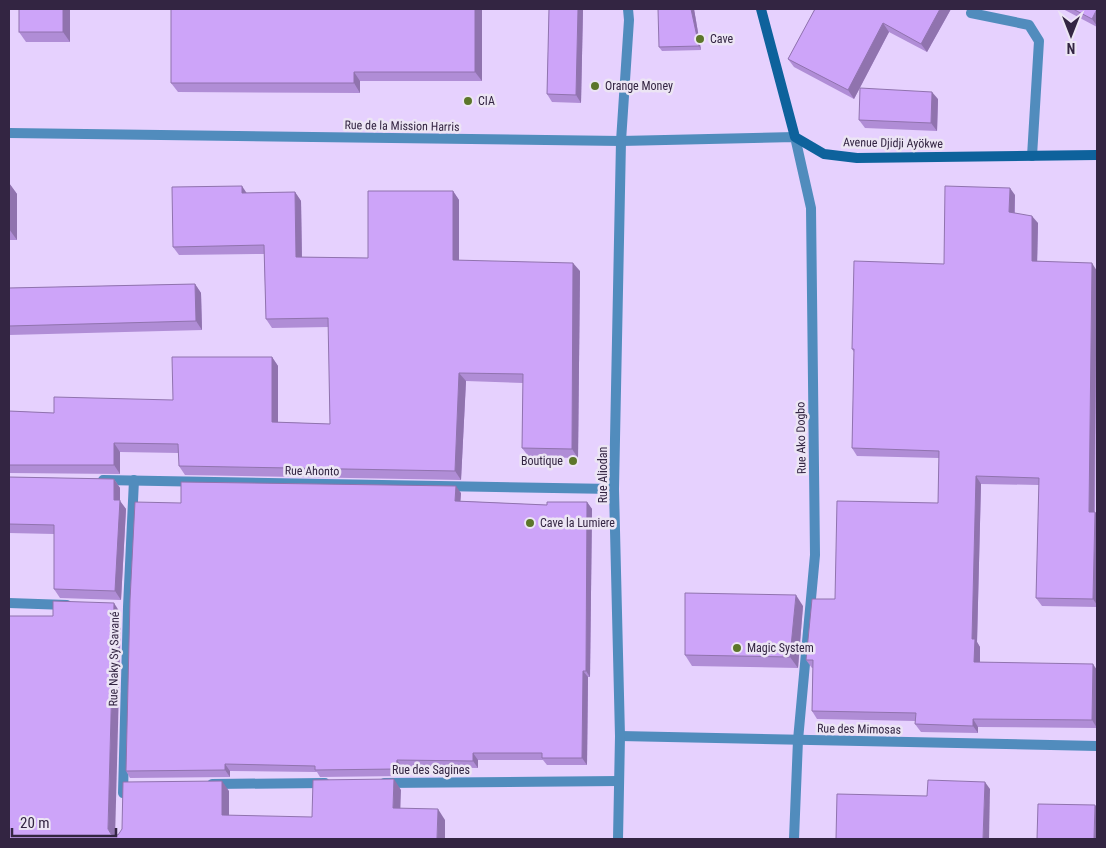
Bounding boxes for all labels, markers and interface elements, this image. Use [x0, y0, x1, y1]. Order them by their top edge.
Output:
north arrow [1046, 10, 1096, 60]
place label: Cave [710, 32, 734, 46]
marker: Cave [694, 33, 706, 45]
text: N [1067, 40, 1075, 56]
place label: Orange Money [605, 79, 673, 93]
marker: Orange Money [589, 80, 601, 92]
place label: CIA [478, 94, 495, 108]
marker: CIA [462, 95, 474, 107]
street label: Rue de la Mission Harris [344, 118, 460, 134]
street label: Avenue Djidji Ayökwe [843, 135, 944, 151]
street label: Rue Ako Dogbo [793, 402, 809, 474]
street label: Rue Aliodan [596, 447, 610, 503]
place label: Boutique [521, 454, 563, 468]
marker: Boutique [567, 455, 579, 467]
street label: Rue Ahonto [285, 464, 339, 478]
place label: Cave la Lumiere [540, 516, 615, 530]
marker: Cave la Lumiere [524, 517, 536, 529]
street label: Rue Naky Sy Savané [106, 611, 122, 707]
place label: Magic System [747, 641, 814, 655]
marker: Magic System [731, 642, 743, 654]
street label: Rue des Mimosas [817, 721, 901, 737]
street label: Rue des Sagines [392, 763, 470, 777]
scale bar [12, 806, 116, 838]
text: 20 m [20, 814, 50, 832]

